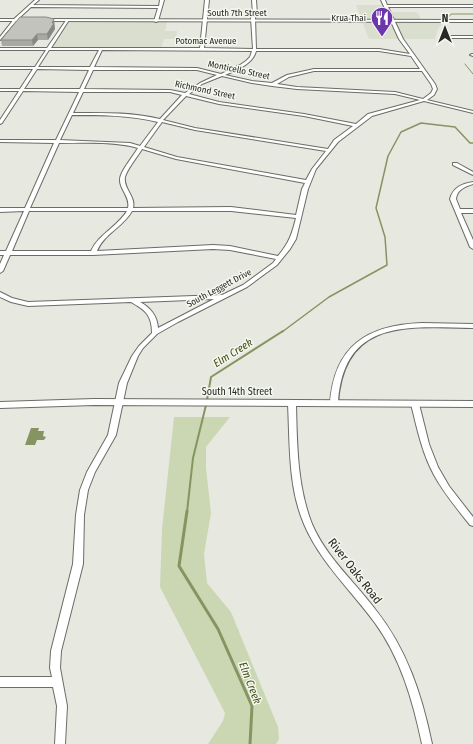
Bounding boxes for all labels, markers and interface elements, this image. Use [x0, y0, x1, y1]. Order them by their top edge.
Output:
restaurant icon: Krua Thai [369, 5, 395, 38]
street label: South 7th Street [207, 8, 267, 18]
north arrow [425, 8, 465, 48]
text: N [442, 12, 448, 25]
place label: Krua Thai [331, 13, 366, 23]
street label: Potomac Avenue [175, 36, 237, 46]
street label: Monticello Street [207, 59, 271, 81]
street label: Richmond Street [174, 79, 236, 101]
street label: South Leggett Drive [185, 266, 254, 309]
water label: Elm Creek [211, 336, 255, 370]
street label: South 14th Street [202, 386, 273, 398]
street label: River Oaks Road [325, 535, 385, 607]
water label: Elm Creek [236, 660, 264, 706]

